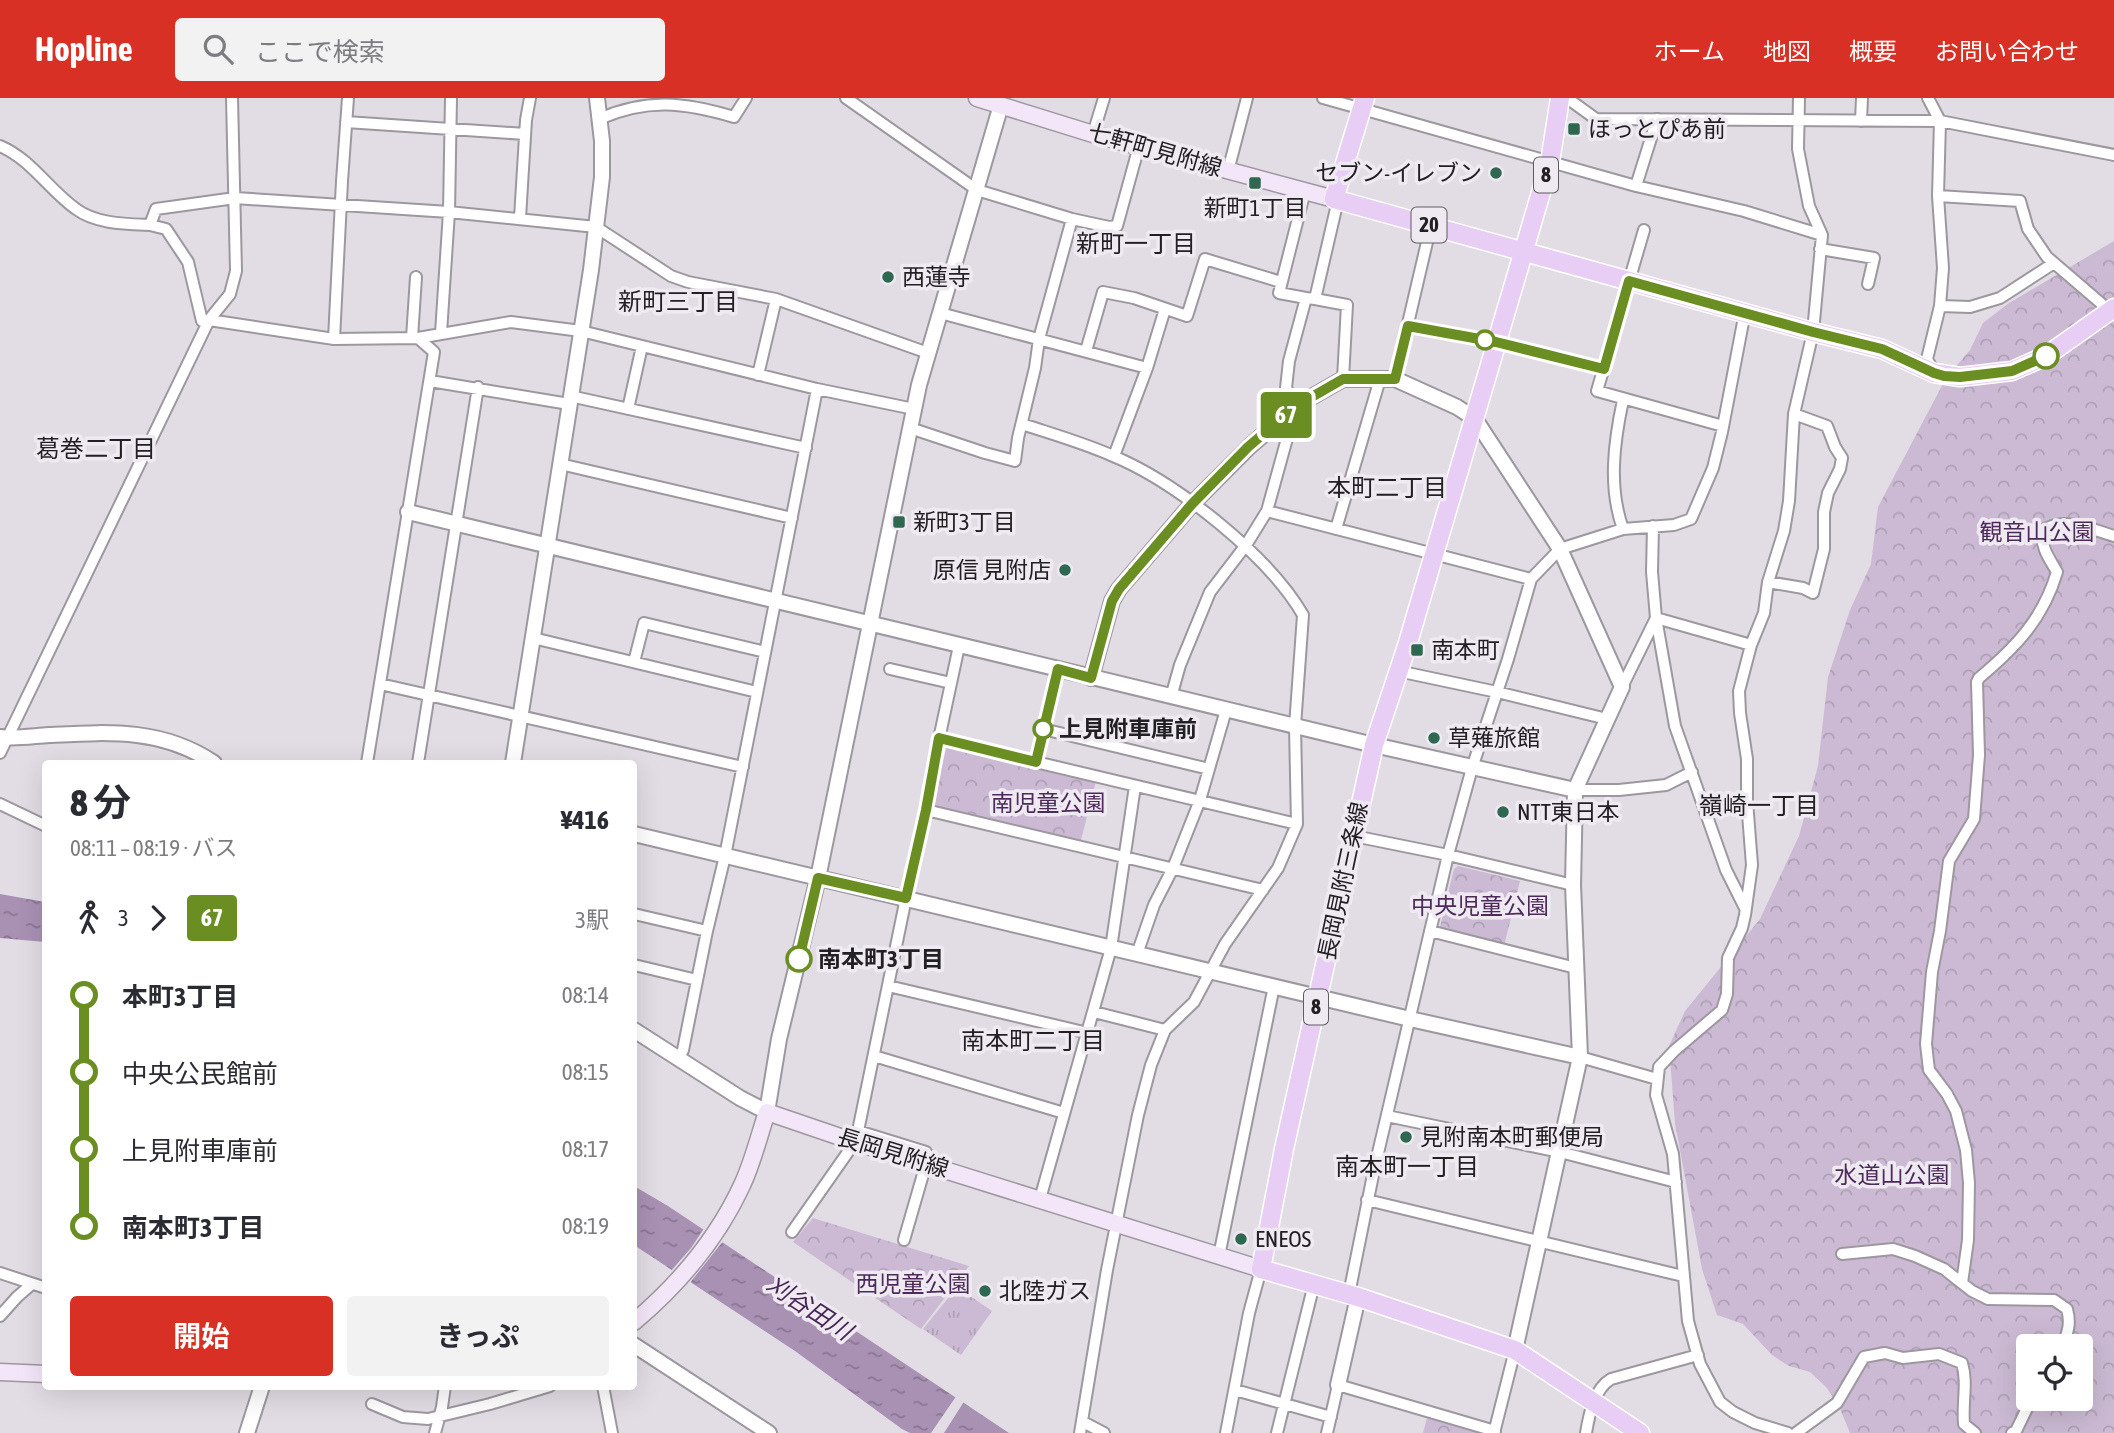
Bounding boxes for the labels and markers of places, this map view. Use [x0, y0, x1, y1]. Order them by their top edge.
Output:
place label: ほっとぴあ前 [1588, 116, 1726, 142]
marker: ほっとぴあ前 [1566, 121, 1582, 137]
place label: セブン-イレブン [1315, 160, 1482, 186]
marker: セブン-イレブン [1488, 165, 1504, 181]
marker: 新町1丁目 [1247, 175, 1263, 191]
place label: 新町1丁目 [1204, 195, 1306, 221]
place label: 西蓮寺 [902, 264, 971, 290]
marker: 西蓮寺 [880, 269, 896, 285]
unlabelled marker [1475, 330, 1495, 350]
unlabelled marker [2033, 343, 2059, 369]
place label: 新町3丁目 [913, 509, 1016, 535]
marker: 新町3丁目 [891, 514, 907, 530]
place label: 原信 見附店 [933, 557, 1051, 583]
marker: 原信 見附店 [1057, 562, 1073, 578]
place label: 南本町 [1431, 637, 1500, 663]
marker: 南本町 [1409, 642, 1425, 658]
place label: 上見附車庫前 [1059, 716, 1197, 742]
marker: 上見附車庫前 [1033, 719, 1053, 739]
place label: 草薙旅館 [1448, 725, 1540, 751]
marker: 草薙旅館 [1426, 730, 1442, 746]
place label: NTT東日本 [1517, 799, 1620, 825]
marker: NTT東日本 [1495, 804, 1511, 820]
marker: 南本町3丁目 [786, 946, 812, 972]
place label: 南本町3丁目 [818, 946, 944, 972]
place label: 見附南本町郵便局 [1420, 1124, 1604, 1150]
marker: 見附南本町郵便局 [1398, 1129, 1414, 1145]
place label: ENEOS [1255, 1226, 1312, 1252]
marker: ENEOS [1233, 1231, 1249, 1247]
place label: 北陸ガス [999, 1278, 1091, 1304]
marker: 北陸ガス [977, 1283, 993, 1299]

